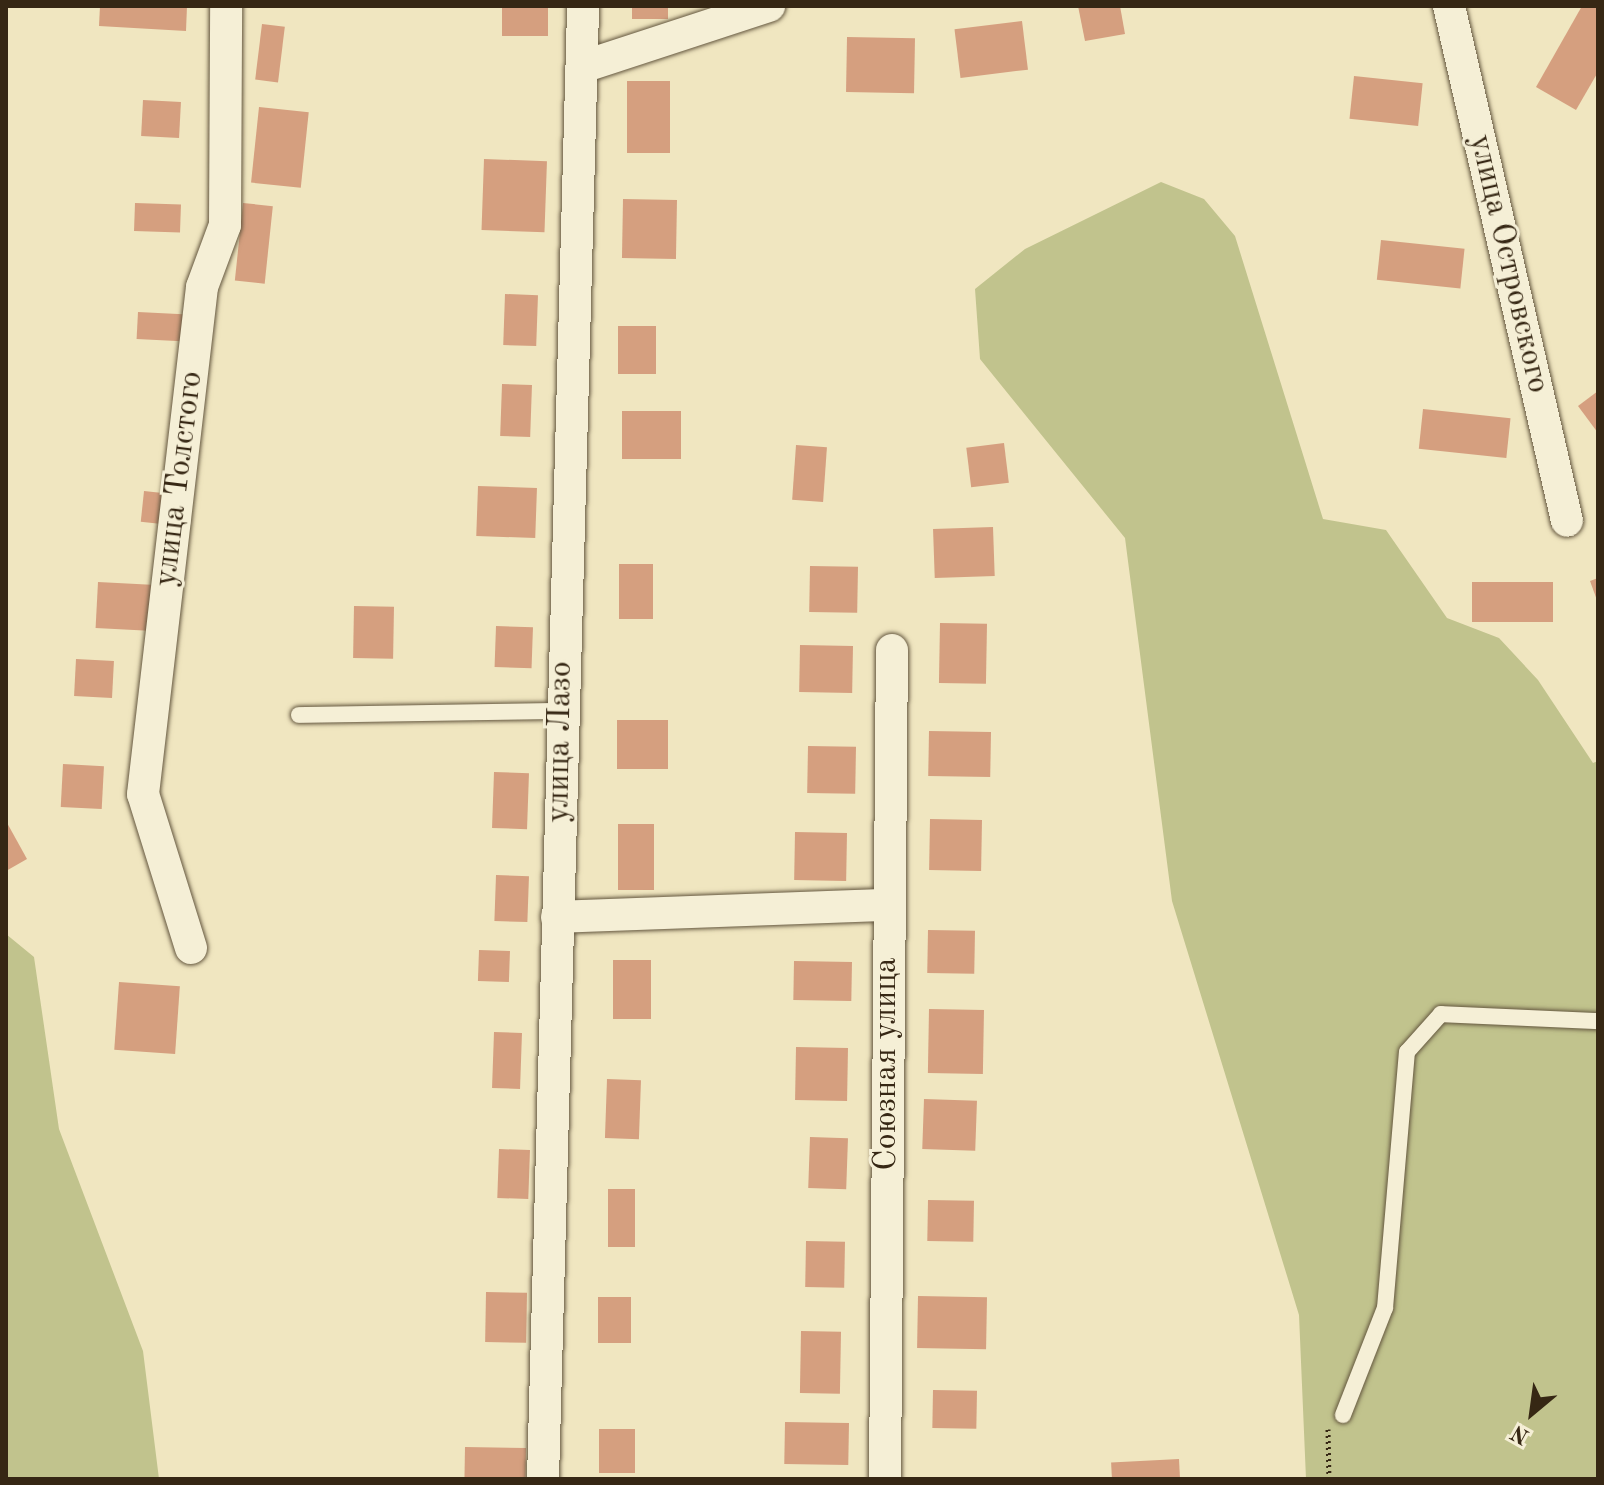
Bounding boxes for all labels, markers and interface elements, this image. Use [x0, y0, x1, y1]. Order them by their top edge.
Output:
street label: улица Островского [1460, 131, 1556, 397]
street label: улица Толстого [148, 369, 212, 589]
street label: улица Лазо [540, 661, 582, 823]
street label: Союзная улица [868, 957, 906, 1171]
north arrow [1492, 1373, 1572, 1453]
text: N [1508, 1420, 1533, 1448]

